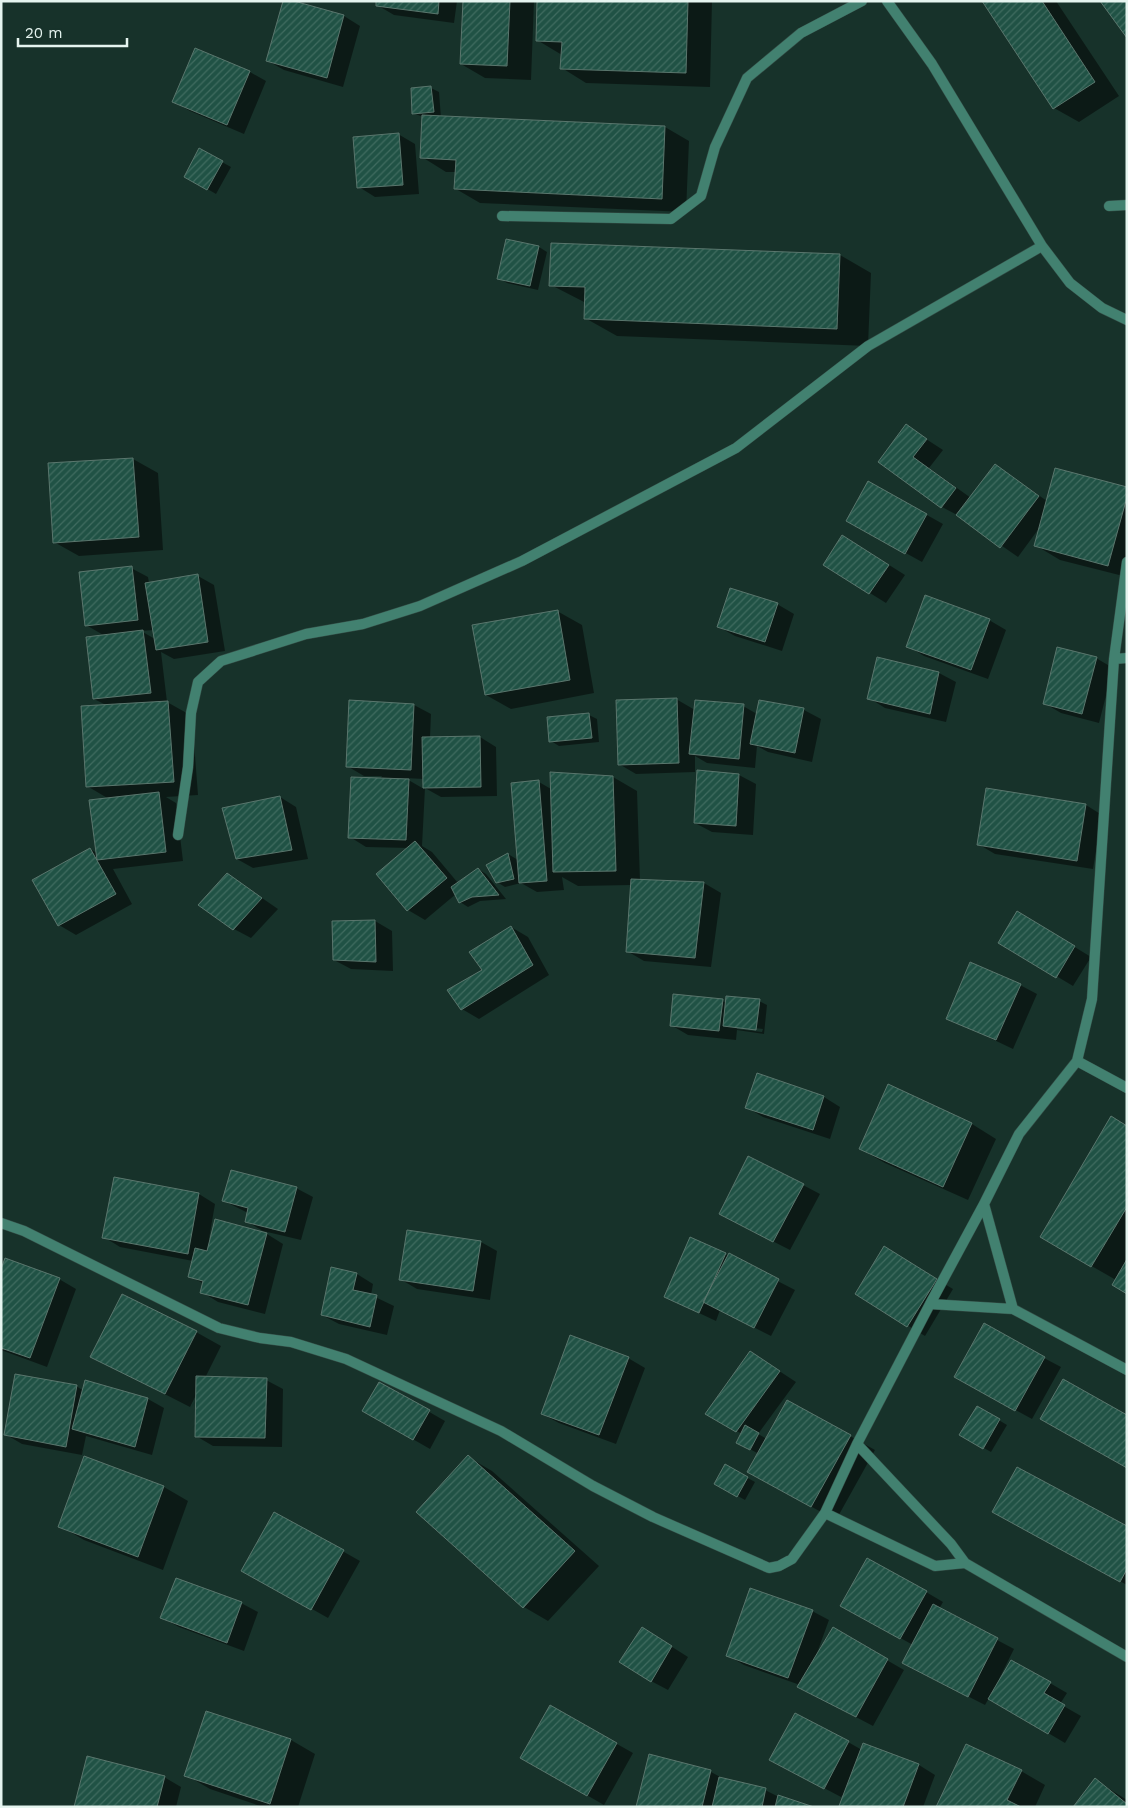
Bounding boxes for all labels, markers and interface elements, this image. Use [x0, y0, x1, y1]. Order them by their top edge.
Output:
scale bar [18, 15, 126, 47]
text: 20 m [25, 24, 63, 42]

